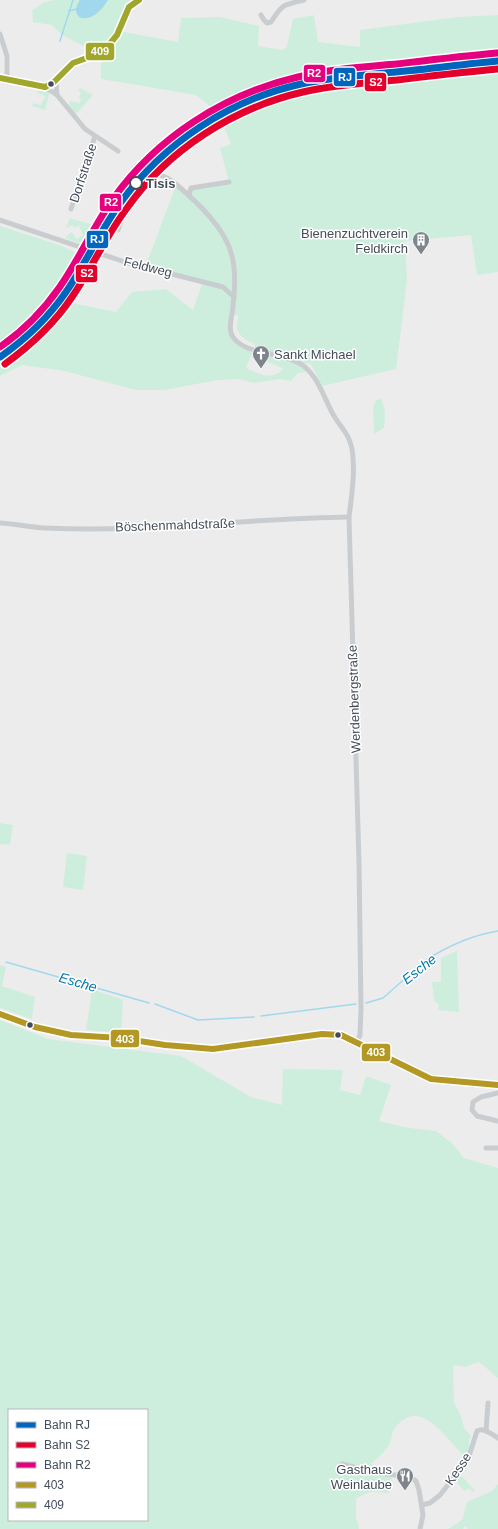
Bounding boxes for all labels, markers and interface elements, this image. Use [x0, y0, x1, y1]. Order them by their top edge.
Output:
line badge: 409 [85, 42, 115, 61]
text: 409 [91, 45, 109, 57]
line badge: R2 [303, 64, 326, 83]
text: R2 [307, 67, 321, 79]
line badge: RJ [333, 67, 356, 87]
text: RJ [338, 71, 352, 83]
line badge: S2 [364, 72, 387, 92]
text: S2 [369, 76, 383, 88]
unlabelled marker [46, 79, 56, 89]
street label: Dorfstraße [66, 141, 100, 205]
marker: Tisis [129, 176, 143, 190]
place label: Tisis [146, 176, 175, 191]
line badge: R2 [99, 193, 122, 212]
text: R2 [104, 196, 118, 208]
place label: Bienenzuchtverein Feldkirch [301, 226, 408, 256]
line badge: RJ [86, 230, 109, 249]
building icon: Bienenzuchtverein Feldkirch [411, 230, 431, 255]
text: RJ [90, 233, 104, 245]
street label: Feldweg [122, 254, 174, 280]
line badge: S2 [75, 264, 98, 283]
text: S2 [80, 267, 94, 279]
church icon: Sankt Michael [251, 344, 271, 369]
place label: Sankt Michael [274, 347, 356, 362]
street label: Böschenmahdstraße [115, 515, 235, 535]
street label: Werdenbergstraße [345, 645, 363, 753]
water label: Esche [399, 951, 439, 987]
water label: Esche [57, 969, 99, 995]
unlabelled marker [25, 1020, 35, 1030]
line badge: 403 [110, 1029, 140, 1048]
unlabelled marker [333, 1030, 343, 1040]
text: 403 [116, 1033, 134, 1045]
line badge: 403 [361, 1043, 391, 1062]
text: 403 [367, 1046, 385, 1058]
legend [8, 1409, 148, 1521]
text: Bahn RJ [44, 1418, 90, 1432]
text: Bahn S2 [44, 1438, 90, 1452]
street label: Kesse [442, 1450, 474, 1488]
text: Bahn R2 [44, 1458, 91, 1472]
place label: Gasthaus Weinlaube [331, 1462, 392, 1492]
restaurant icon: Gasthaus Weinlaube [395, 1466, 415, 1491]
text: 403 [44, 1478, 64, 1492]
text: 409 [44, 1498, 64, 1512]

